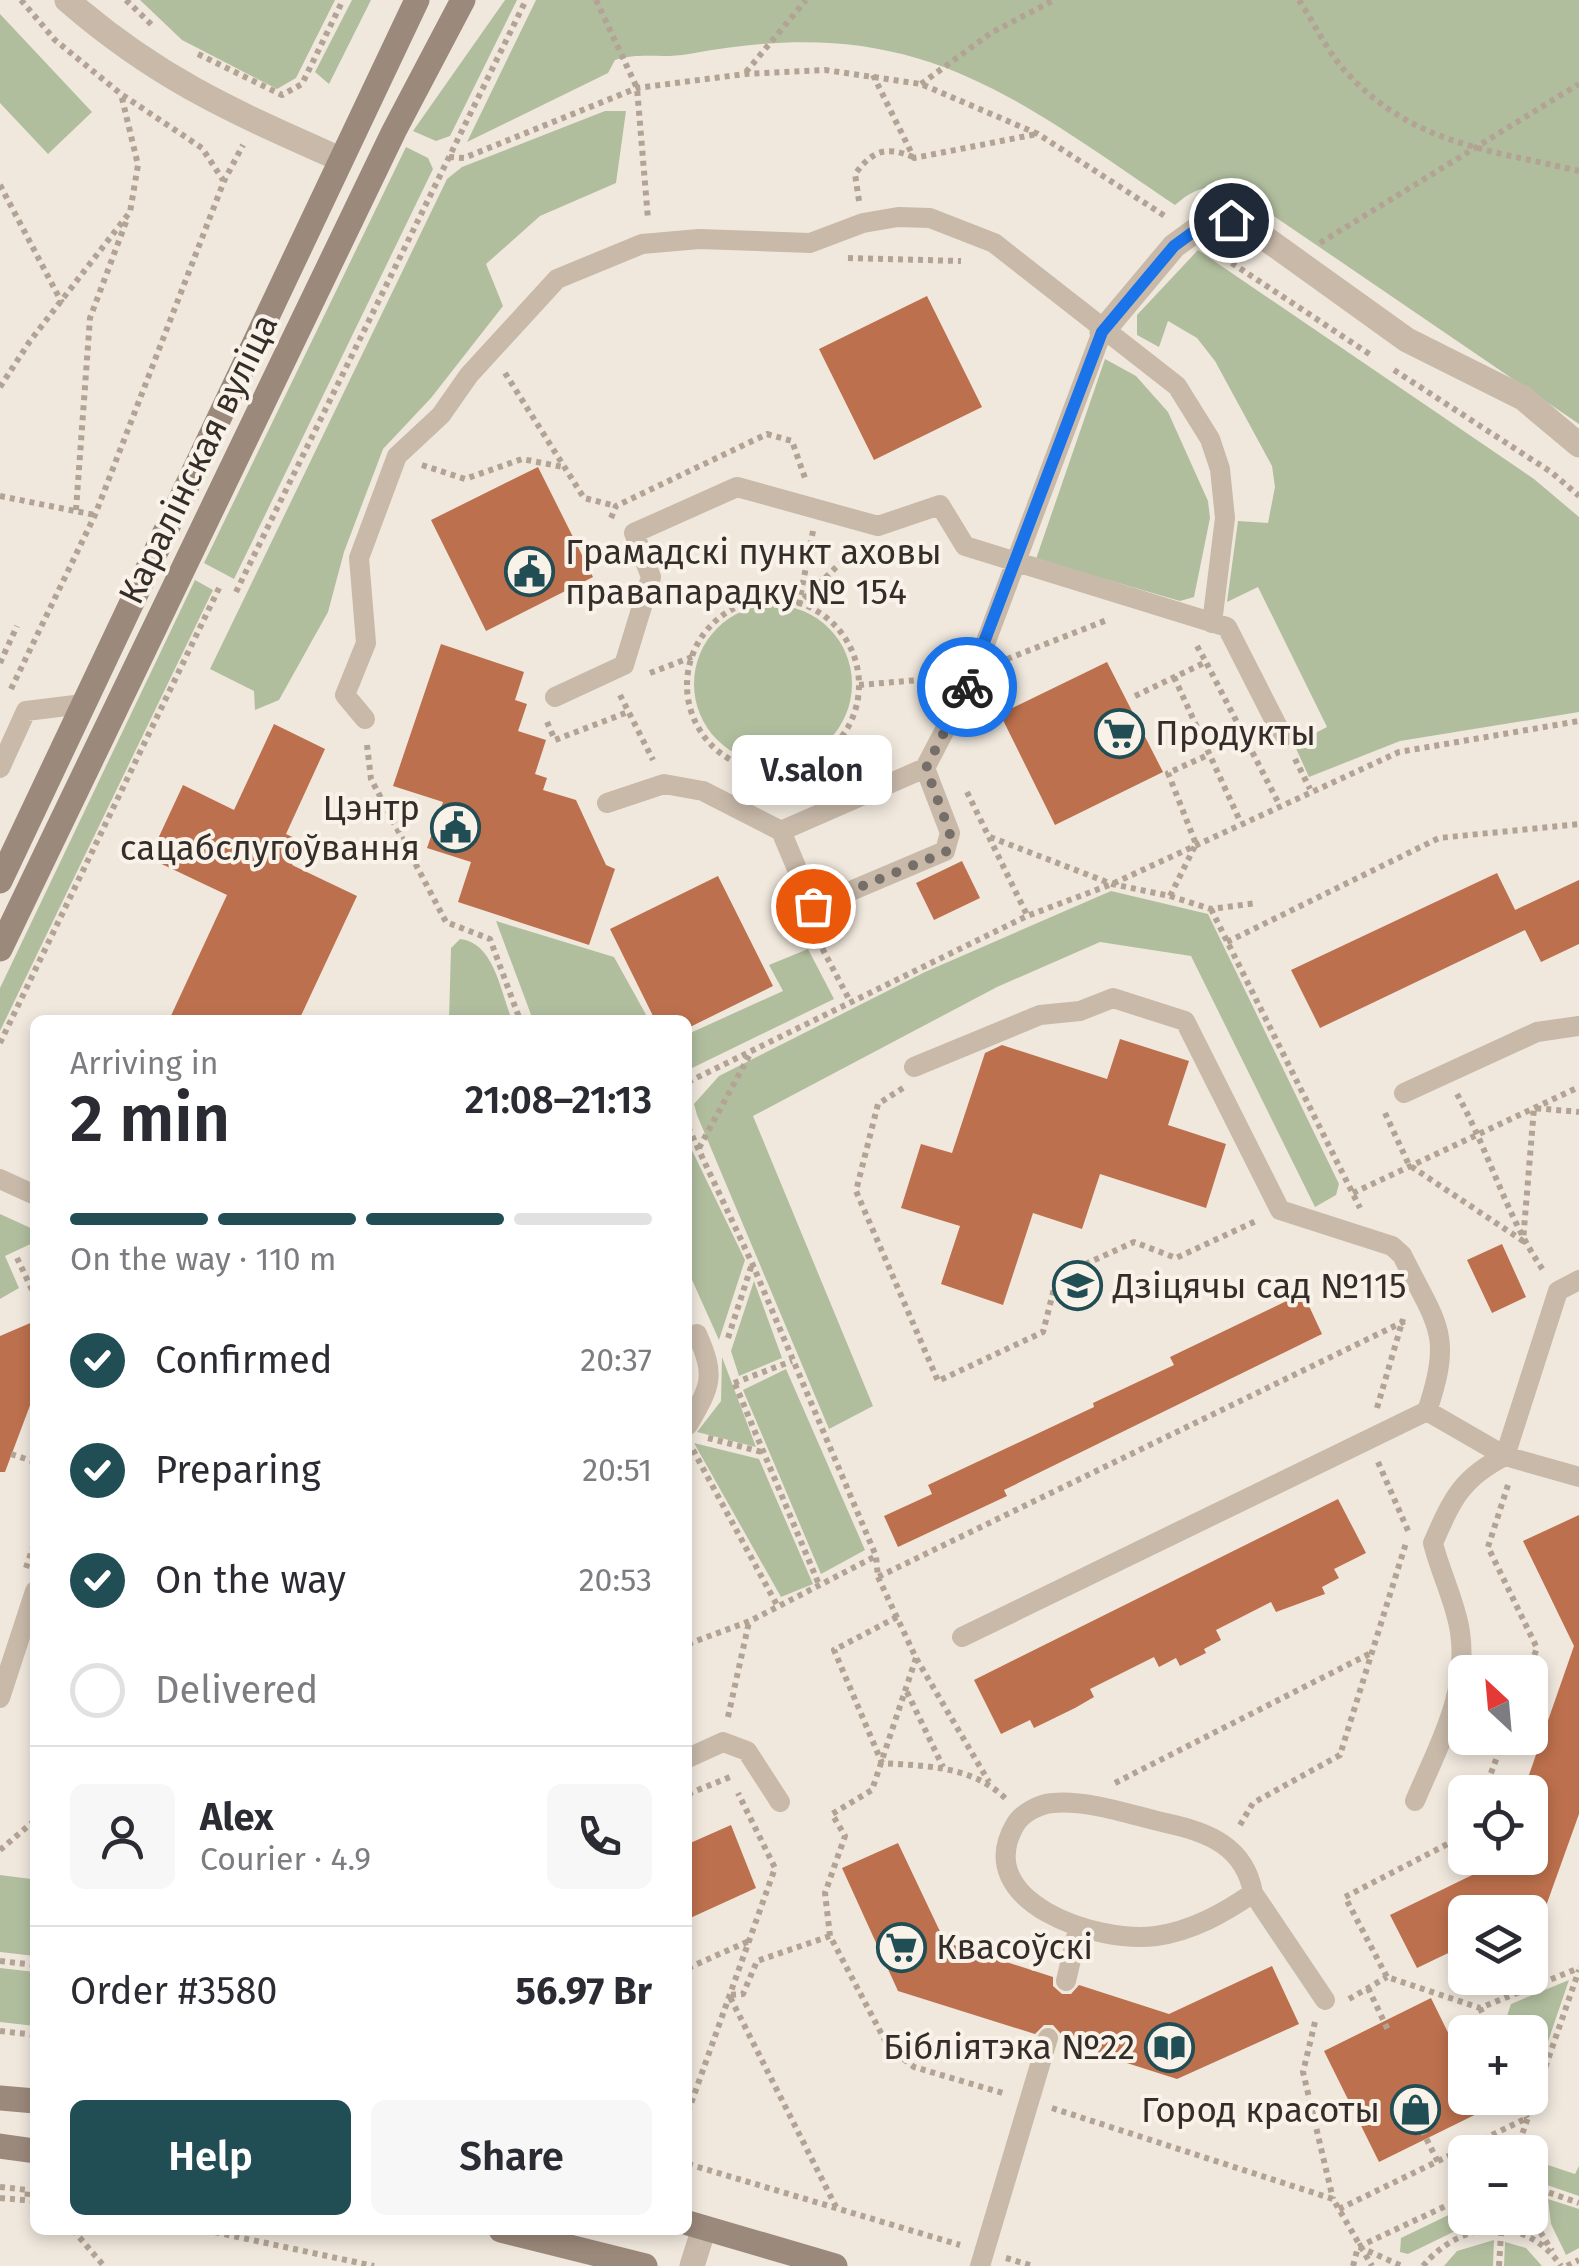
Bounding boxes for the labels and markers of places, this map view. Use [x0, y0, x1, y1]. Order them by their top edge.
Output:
pin [1189, 178, 1274, 263]
place label: Грамадскі пункт аховы правапарадку № 154 [565, 531, 942, 613]
public building icon: Грамадскі пункт аховы правапарадку № 154 [504, 546, 556, 598]
supermarket icon: Продукты [1094, 707, 1146, 759]
place label: Продукты [1155, 712, 1316, 754]
callout: V.salon [733, 736, 893, 806]
place label: Цэнтр сацабслугоўвання [120, 787, 420, 869]
public building icon: Цэнтр сацабслугоўвання [429, 802, 481, 854]
pin [771, 864, 856, 949]
school or university icon: Дзіцячы сад №115 [1052, 1260, 1104, 1312]
place label: Дзіцячы сад №115 [1112, 1265, 1407, 1307]
supermarket icon: Квасоўскі [875, 1921, 927, 1973]
place label: Квасоўскі [936, 1926, 1093, 1968]
library icon: Бібліятэка №22 [1144, 2021, 1196, 2073]
place label: Бібліятэка №22 [883, 2026, 1135, 2068]
shop icon: Город красоты [1389, 2084, 1441, 2136]
place label: Город красоты [1141, 2089, 1380, 2131]

